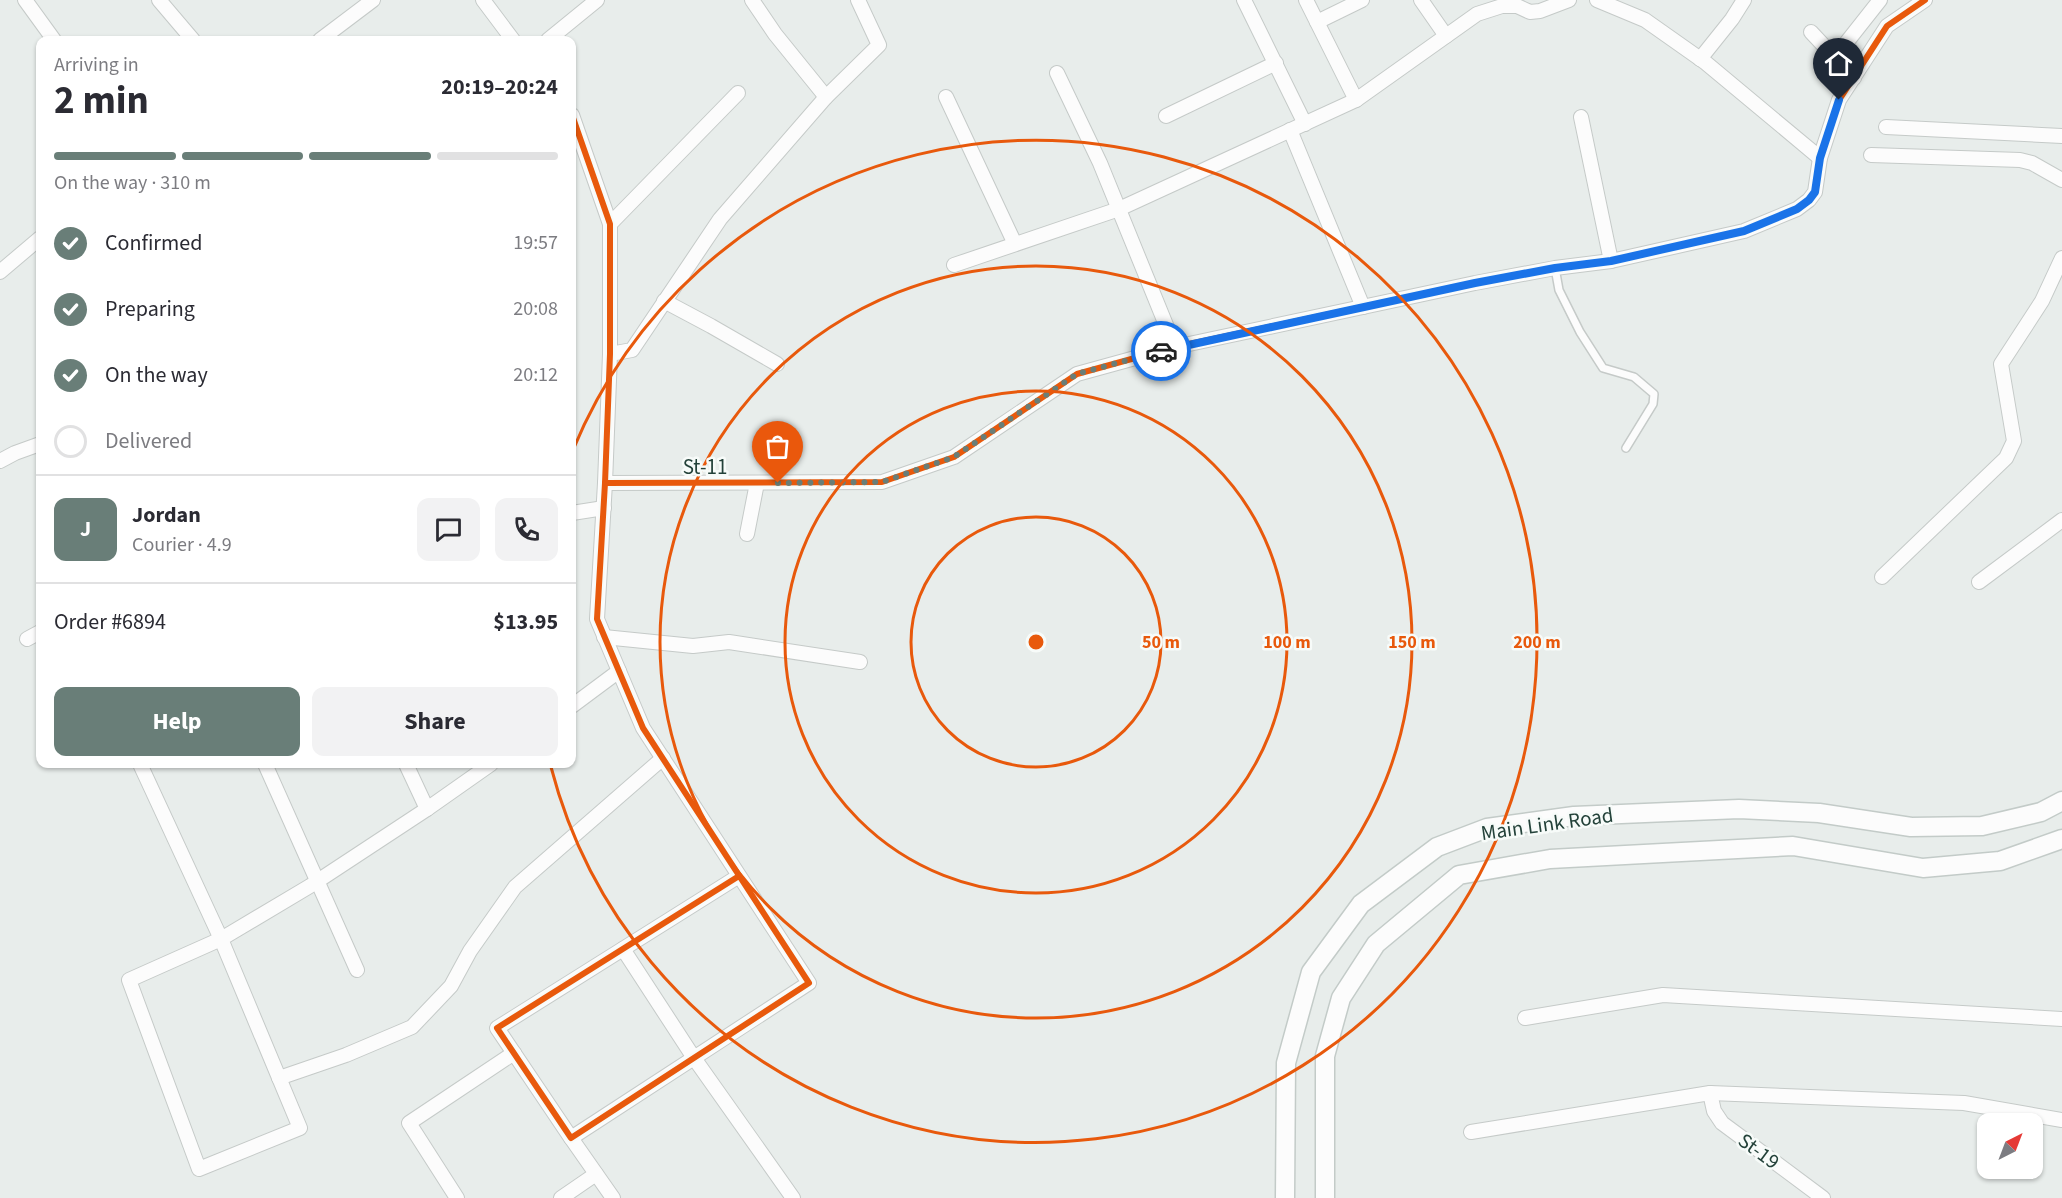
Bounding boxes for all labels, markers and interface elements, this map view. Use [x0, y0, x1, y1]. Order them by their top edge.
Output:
pin [1813, 38, 1864, 100]
icon: home [1822, 47, 1855, 80]
text: Arriving in [54, 51, 139, 79]
text: 20:19–20:24 [441, 71, 558, 103]
text: 2 min [54, 73, 149, 129]
text: On the way · 310 m [54, 169, 211, 197]
icon: check [54, 227, 87, 260]
text: Confirmed [105, 227, 202, 259]
text: 19:57 [513, 229, 558, 257]
icon: check [54, 293, 87, 326]
text: Preparing [105, 293, 195, 325]
text: 20:08 [513, 295, 558, 323]
courier [1131, 321, 1191, 381]
icon: car [1145, 335, 1178, 368]
icon: check [54, 359, 87, 392]
text: On the way [105, 359, 208, 391]
text: 20:12 [513, 361, 558, 389]
pin [752, 421, 803, 483]
text: Delivered [105, 425, 192, 457]
icon: bag [761, 430, 794, 463]
street label: St-11 [683, 452, 727, 482]
button: chat [417, 498, 480, 561]
button: phone [495, 498, 558, 561]
text: Jordan [132, 499, 201, 531]
text: J [80, 513, 91, 545]
text: Courier · 4.9 [132, 531, 232, 559]
text: Order #6894 [54, 606, 166, 638]
text: $13.95 [493, 606, 558, 638]
text: 50 m [1142, 630, 1180, 655]
text: 100 m [1263, 630, 1311, 655]
text: 150 m [1388, 630, 1436, 655]
text: 200 m [1513, 630, 1561, 655]
centre of rings [1026, 632, 1046, 652]
button: Help [54, 687, 300, 756]
button: Share [312, 687, 558, 756]
street label: Main Link Road [1479, 800, 1615, 848]
north arrow [1977, 1113, 2043, 1179]
map controls [1977, 1113, 2043, 1179]
street label: St-19 [1732, 1126, 1786, 1176]

